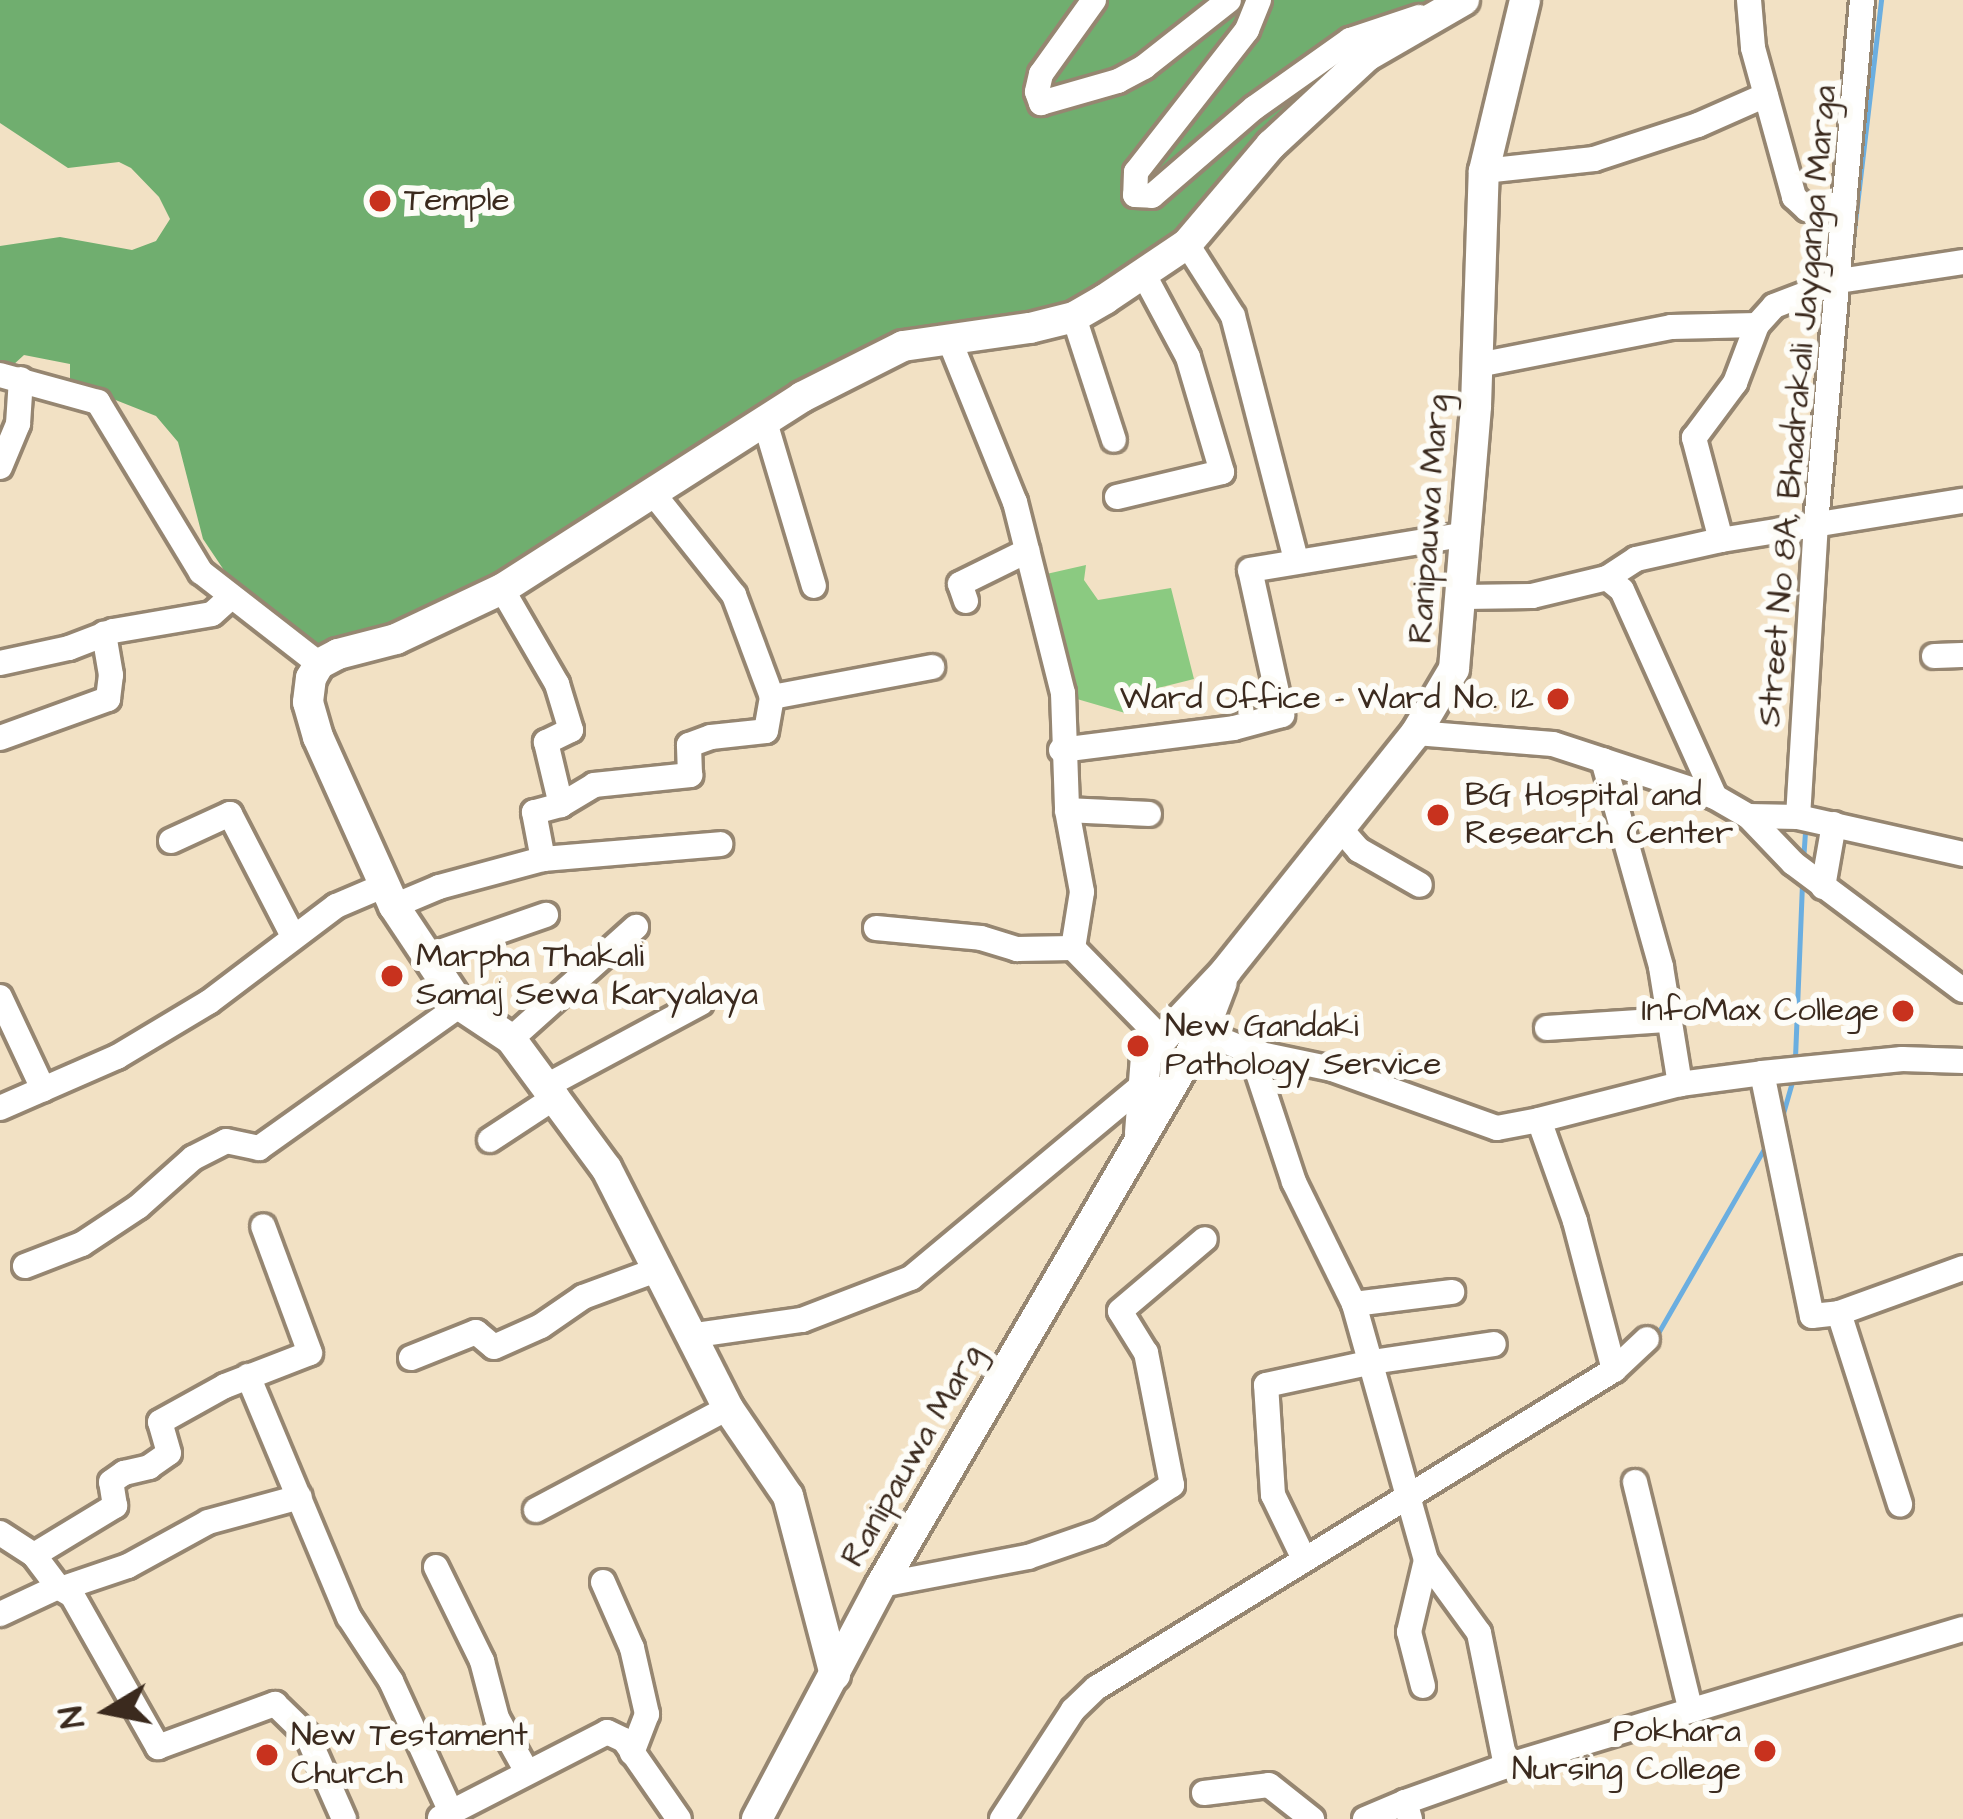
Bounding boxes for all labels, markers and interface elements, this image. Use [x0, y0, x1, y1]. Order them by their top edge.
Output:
street label: Street No 8A, Bhadrakali Jayganga Marga [1750, 84, 1846, 728]
place label: Temple [404, 181, 510, 221]
marker: Temple [367, 188, 393, 214]
street label: Ranipauwa Marg [1402, 393, 1458, 645]
place label: Ward Office - Ward No. 12 [1120, 679, 1534, 719]
marker: Ward Office - Ward No. 12 [1545, 686, 1571, 712]
place label: BG Hospital and Research Center [1465, 776, 1733, 854]
marker: BG Hospital and Research Center [1422, 799, 1454, 831]
place label: Marpha Thakali Samaj Sewa Karyalaya [416, 937, 758, 1015]
marker: Marpha Thakali Samaj Sewa Karyalaya [379, 963, 405, 989]
place label: InfoMax College [1641, 991, 1879, 1031]
marker: InfoMax College [1890, 998, 1916, 1024]
place label: New Gandaki Pathology Service [1165, 1007, 1441, 1085]
marker: New Gandaki Pathology Service [1122, 1030, 1154, 1062]
street label: Ranipauwa Marg [833, 1338, 993, 1574]
north arrow [48, 1651, 168, 1771]
text: N [48, 1703, 97, 1731]
place label: Pokhara Nursing College [1512, 1712, 1741, 1790]
place label: New Testament Church [291, 1716, 528, 1794]
marker: Pokhara Nursing College [1752, 1738, 1778, 1764]
marker: New Testament Church [254, 1742, 280, 1768]

